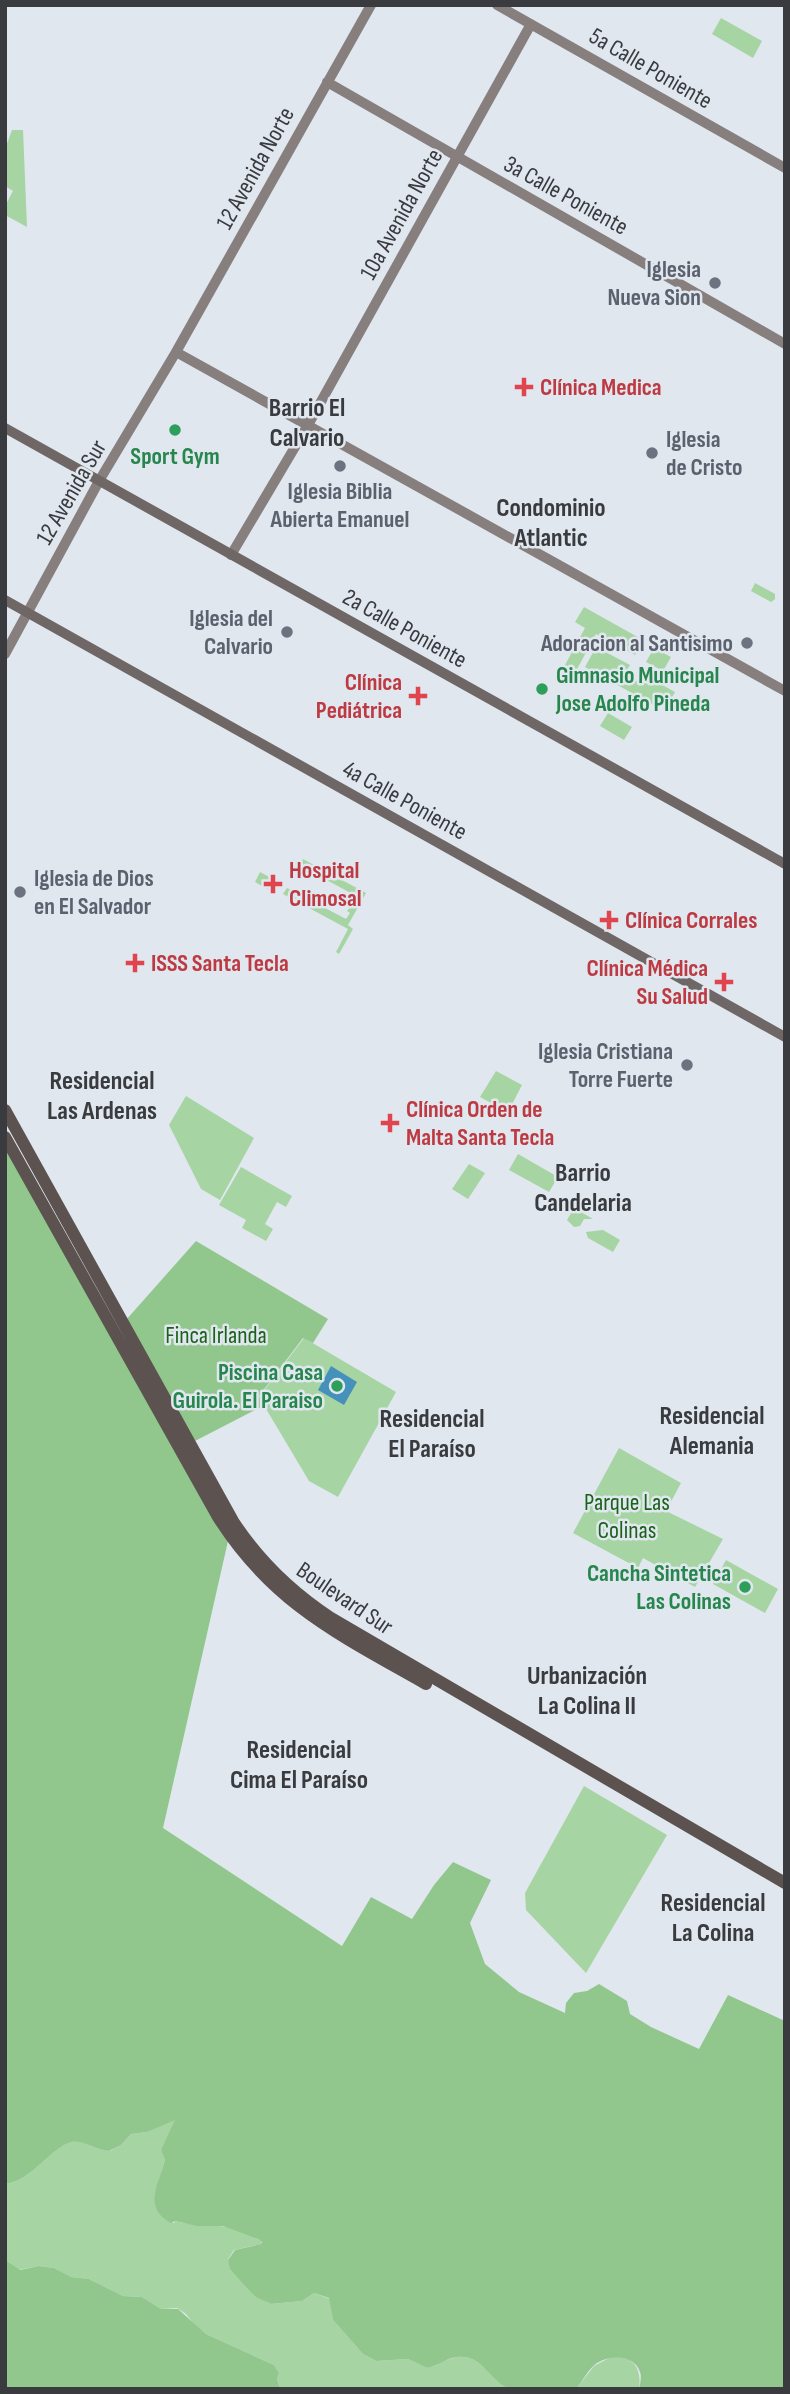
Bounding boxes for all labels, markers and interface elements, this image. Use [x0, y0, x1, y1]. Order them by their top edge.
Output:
street label: 5a Calle Poniente [584, 22, 717, 115]
street label: 12 Avenida Norte [210, 102, 301, 234]
street label: 10a Avenida Norte [354, 144, 449, 285]
street label: 3a Calle Poniente [499, 149, 633, 241]
place label: Iglesia Nueva Sion [607, 255, 701, 312]
marker: Iglesia Nueva Sion [707, 275, 723, 291]
place label: Clínica Medica [540, 373, 662, 402]
marker: Clínica Medica [514, 377, 534, 397]
district label: Barrio El Calvario [269, 393, 345, 454]
marker: Sport Gym [167, 422, 183, 438]
place label: Iglesia de Cristo [666, 425, 742, 482]
street label: 12 Avenida Sur [30, 435, 113, 550]
place label: Sport Gym [130, 442, 220, 471]
marker: Iglesia de Cristo [644, 445, 660, 461]
marker: Iglesia Biblia Abierta Emanuel [332, 458, 348, 474]
place label: Iglesia Biblia Abierta Emanuel [270, 477, 409, 534]
district label: Condominio Atlantic [496, 493, 606, 554]
street label: 2a Calle Poniente [338, 582, 472, 674]
place label: Iglesia del Calvario [189, 604, 273, 661]
marker: Iglesia del Calvario [279, 624, 295, 640]
place label: Adoracion al Santisimo [540, 629, 733, 658]
marker: Adoracion al Santisimo [739, 635, 755, 651]
place label: Gimnasio Municipal Jose Adolfo Pineda [555, 661, 719, 718]
place label: Clínica Pediátrica [316, 668, 402, 725]
marker: Gimnasio Municipal Jose Adolfo Pineda [534, 681, 550, 697]
marker: Clínica Pediátrica [408, 686, 428, 706]
street label: 4a Calle Poniente [338, 754, 472, 846]
place label: Hospital Climosal [289, 856, 362, 913]
place label: Iglesia de Dios en El Salvador [34, 864, 154, 921]
marker: Hospital Climosal [263, 874, 283, 894]
marker: Iglesia de Dios en El Salvador [12, 884, 28, 900]
place label: Clínica Corrales [625, 906, 757, 935]
marker: Clínica Corrales [599, 910, 619, 930]
place label: ISSS Santa Tecla [151, 949, 289, 978]
marker: ISSS Santa Tecla [125, 953, 145, 973]
place label: Clínica Médica Su Salud [586, 954, 708, 1011]
marker: Clínica Médica Su Salud [714, 972, 734, 992]
place label: Iglesia Cristiana Torre Fuerte [538, 1037, 673, 1094]
marker: Iglesia Cristiana Torre Fuerte [679, 1057, 695, 1073]
district label: Residencial Las Ardenas [47, 1066, 157, 1127]
place label: Clínica Orden de Malta Santa Tecla [406, 1095, 554, 1152]
marker: Clínica Orden de Malta Santa Tecla [380, 1113, 400, 1133]
district label: Barrio Candelaria [534, 1158, 632, 1219]
park label: Finca Irlanda [165, 1321, 267, 1350]
place label: Piscina Casa Guirola. El Paraiso [173, 1358, 323, 1415]
marker: Piscina Casa Guirola. El Paraiso [329, 1378, 345, 1394]
district label: Residencial Alemania [659, 1401, 765, 1462]
district label: Residencial El Paraíso [379, 1404, 485, 1465]
park label: Parque Las Colinas [584, 1488, 670, 1545]
street label: Boulevard Sur [291, 1556, 399, 1641]
place label: Cancha Sintetica Las Colinas [587, 1559, 731, 1616]
marker: Cancha Sintetica Las Colinas [737, 1579, 753, 1595]
district label: Urbanización La Colina II [527, 1661, 647, 1722]
district label: Residencial Cima El Paraíso [230, 1735, 368, 1796]
district label: Residencial La Colina [660, 1888, 766, 1949]

